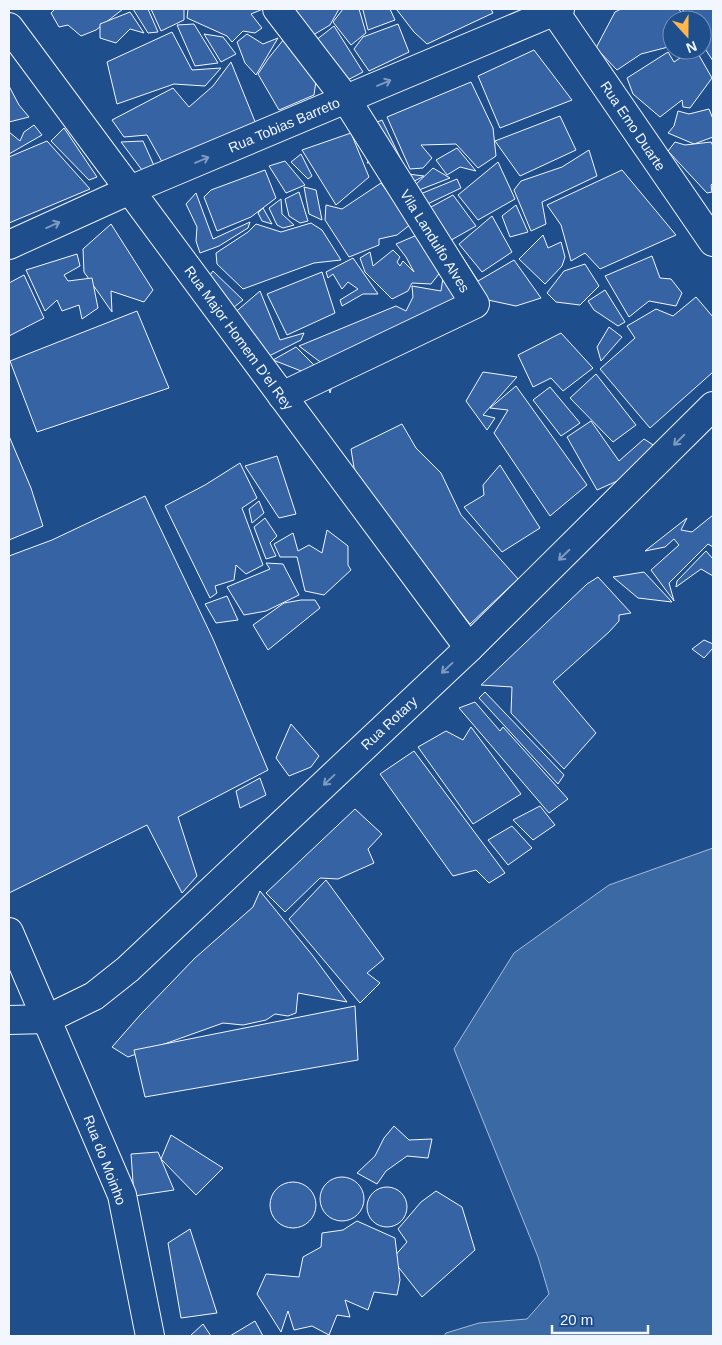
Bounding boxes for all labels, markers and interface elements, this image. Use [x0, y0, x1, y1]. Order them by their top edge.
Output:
north arrow [662, 10, 712, 60]
text: N [684, 38, 699, 56]
one-way arrow [376, 78, 391, 87]
street label: Rua Emo Duarte [597, 78, 669, 174]
street label: Rua Tobias Barreto [226, 94, 342, 156]
one-way arrow [194, 154, 209, 164]
street label: Vila Landulfo Alves [397, 187, 473, 295]
one-way arrow [45, 219, 60, 229]
street label: Rua Major Homem D'el Rey [181, 263, 297, 413]
one-way arrow [673, 434, 685, 447]
one-way arrow [558, 549, 570, 562]
one-way arrow [441, 662, 454, 674]
street label: Rua Rotary [358, 693, 420, 753]
one-way arrow [323, 774, 335, 786]
street label: Rua do Moinho [81, 1113, 130, 1207]
scale bar [552, 1302, 648, 1334]
text: 20 m [560, 1311, 593, 1328]

